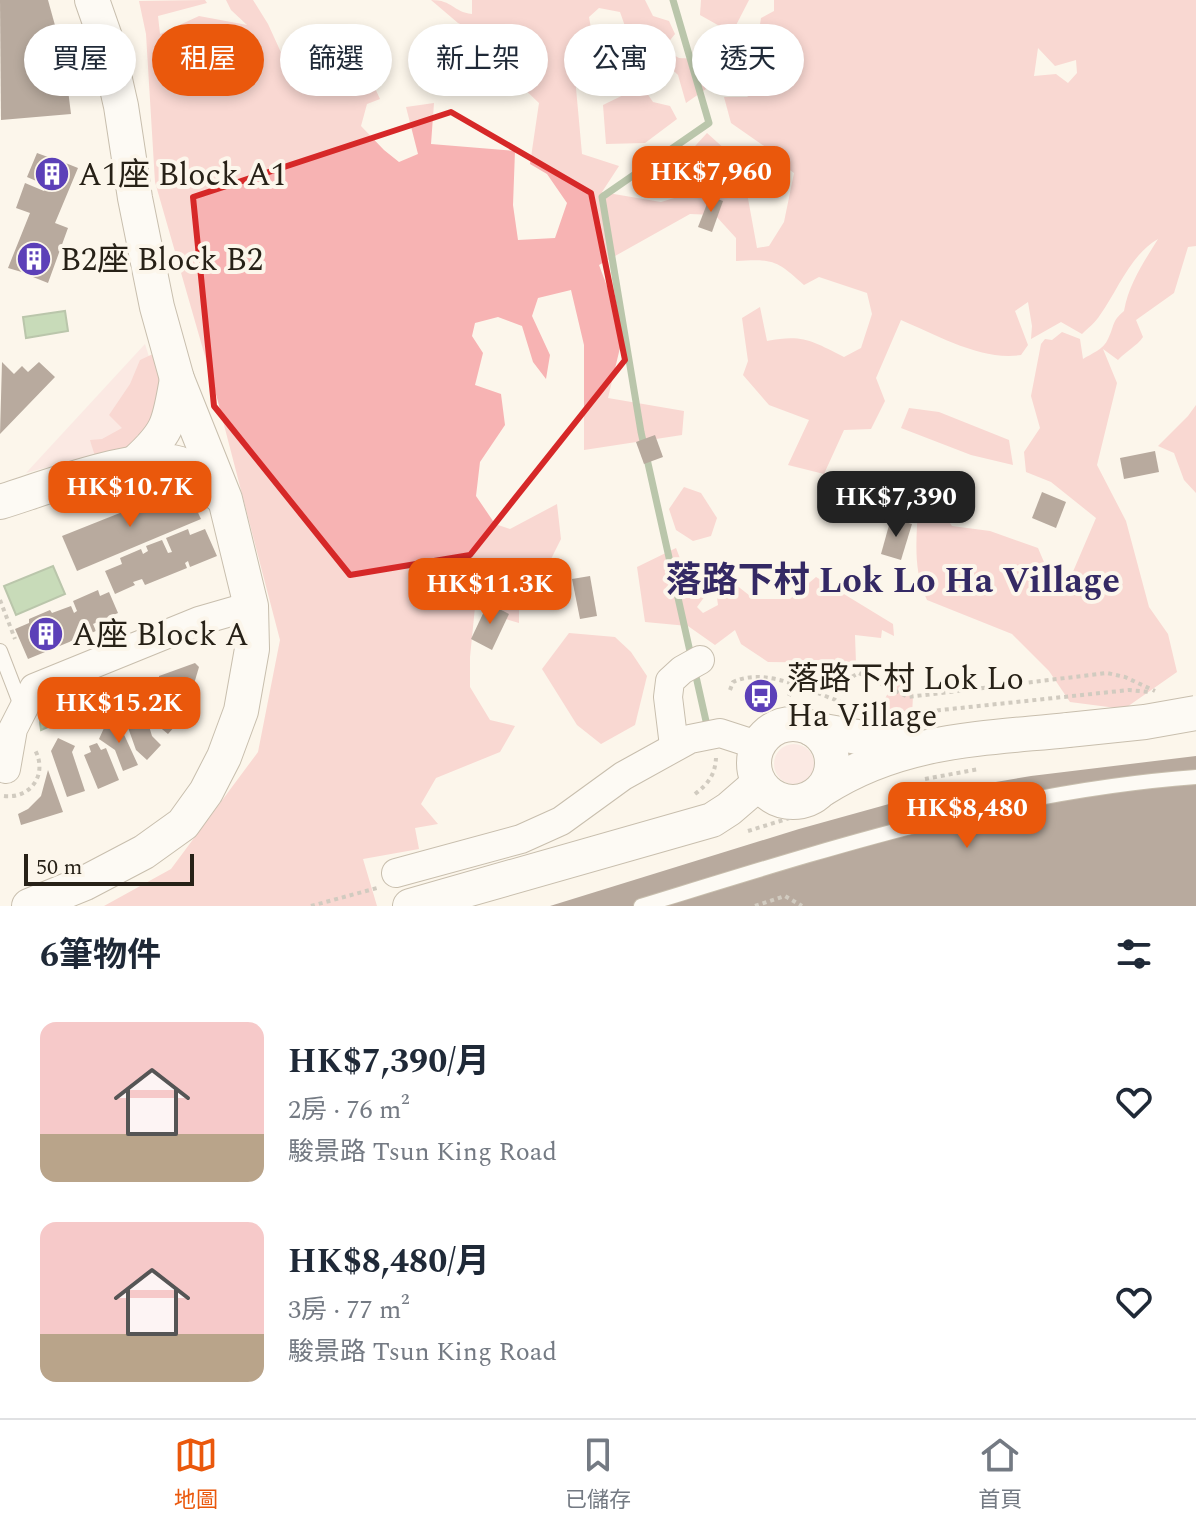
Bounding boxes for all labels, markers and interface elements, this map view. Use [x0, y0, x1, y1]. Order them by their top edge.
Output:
chip: 買屋 [24, 24, 136, 96]
chip: 租屋 [152, 24, 264, 96]
chip: 篩選 [280, 24, 392, 96]
chip: 新上架 [408, 24, 548, 96]
chip: 公寓 [564, 24, 676, 96]
chip: 透天 [692, 24, 804, 96]
pin: HK$7,960 [628, 146, 794, 214]
place label: A1座 Block A1 [78, 151, 287, 200]
text: HK$7,960 [650, 152, 772, 192]
building icon: A1座 Block A1 [33, 155, 71, 193]
place label: B2座 Block B2 [60, 236, 263, 285]
building icon: B2座 Block B2 [15, 240, 53, 278]
pin: HK$10.7K [47, 461, 213, 529]
text: HK$10.7K [66, 467, 194, 507]
pin: HK$7,390 [813, 471, 979, 539]
text: HK$7,390 [835, 477, 957, 517]
district label: 落路下村 Lok Lo Ha Village [666, 554, 1120, 609]
pin: HK$11.3K [407, 558, 573, 626]
text: HK$11.3K [426, 564, 554, 604]
place label: A座 Block A [72, 611, 249, 660]
building icon: A座 Block A [27, 615, 65, 653]
place label: 落路下村 Lok Lo Ha Village [787, 655, 1024, 741]
pin: HK$15.2K [36, 677, 202, 745]
bus stop icon: 落路下村 Lok Lo Ha Village [742, 677, 780, 715]
text: HK$15.2K [55, 683, 183, 723]
pin: HK$8,480 [884, 782, 1050, 850]
text: HK$8,480 [906, 788, 1028, 828]
scale bar [24, 850, 194, 886]
text: 50 m [36, 851, 82, 884]
text: 6筆物件 [40, 930, 161, 982]
icon: filters [1112, 932, 1156, 976]
text: HK$7,390/月 [288, 1036, 490, 1088]
icon: home [104, 1054, 200, 1150]
icon: heart [1112, 1080, 1156, 1124]
text: 2房 · 76 m² [288, 1090, 410, 1130]
text: 駿景路 Tsun King Road [288, 1132, 557, 1172]
text: HK$8,480/月 [288, 1236, 490, 1288]
icon: home [104, 1254, 200, 1350]
icon: heart [1112, 1280, 1156, 1324]
text: 3房 · 77 m² [288, 1290, 410, 1330]
text: 駿景路 Tsun King Road [288, 1332, 557, 1372]
tab: 地圖 [174, 1433, 218, 1517]
tab: 已儲存 [565, 1433, 631, 1517]
tab: 首頁 [978, 1433, 1022, 1517]

